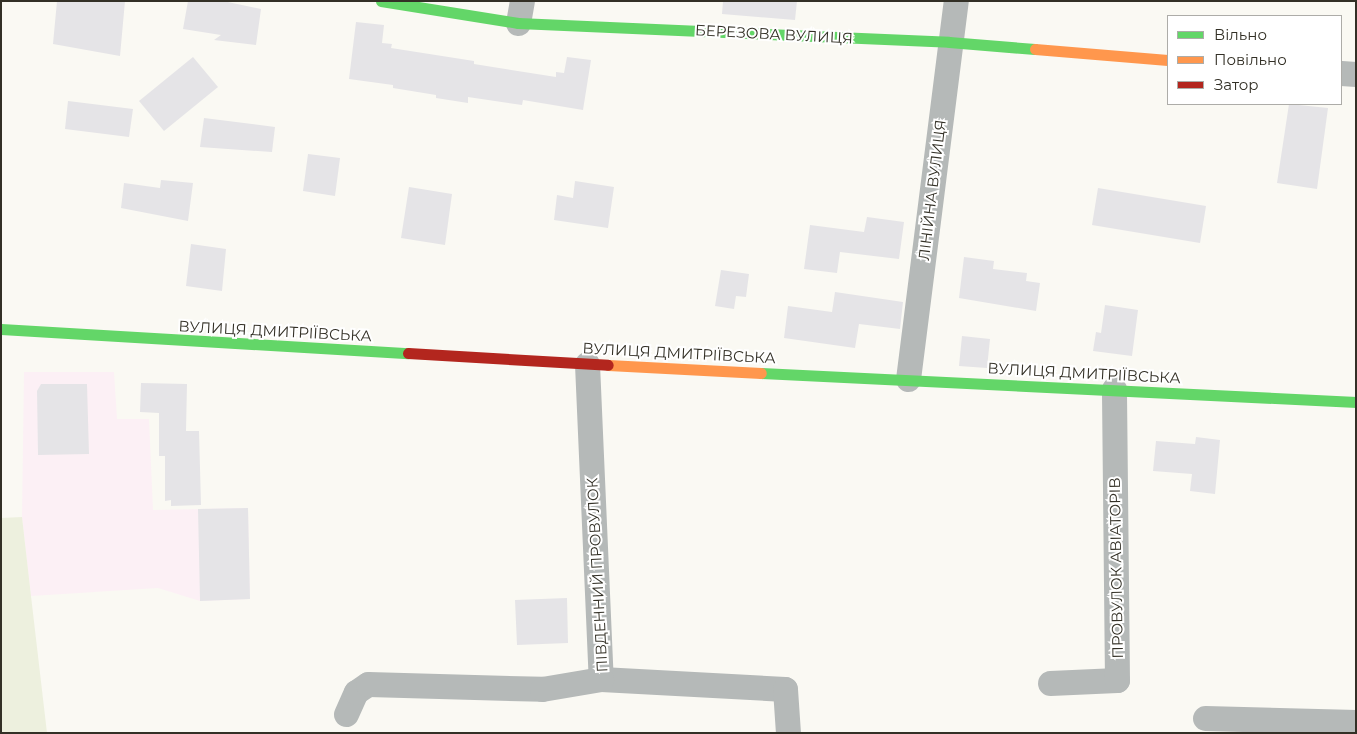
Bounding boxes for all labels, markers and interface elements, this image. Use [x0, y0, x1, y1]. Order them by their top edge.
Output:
legend [1167, 15, 1342, 105]
street label: БЕРЕЗОВА ВУЛИЦЯ [694, 21, 854, 47]
text: Вільно [1214, 25, 1267, 44]
text: Повільно [1214, 50, 1287, 69]
text: Затор [1214, 75, 1259, 94]
street label: ЛІНІЙНА ВУЛИЦЯ [914, 119, 950, 261]
street label: ВУЛИЦЯ ДМИТРІЇВСЬКА [178, 317, 372, 345]
street label: ВУЛИЦЯ ДМИТРІЇВСЬКА [582, 339, 776, 367]
street label: ВУЛИЦЯ ДМИТРІЇВСЬКА [987, 359, 1181, 387]
street label: ПІВДЕННИЙ ПРОВУЛОК [583, 477, 611, 673]
street label: ПРОВУЛОК АВІАТОРІВ [1105, 477, 1127, 659]

